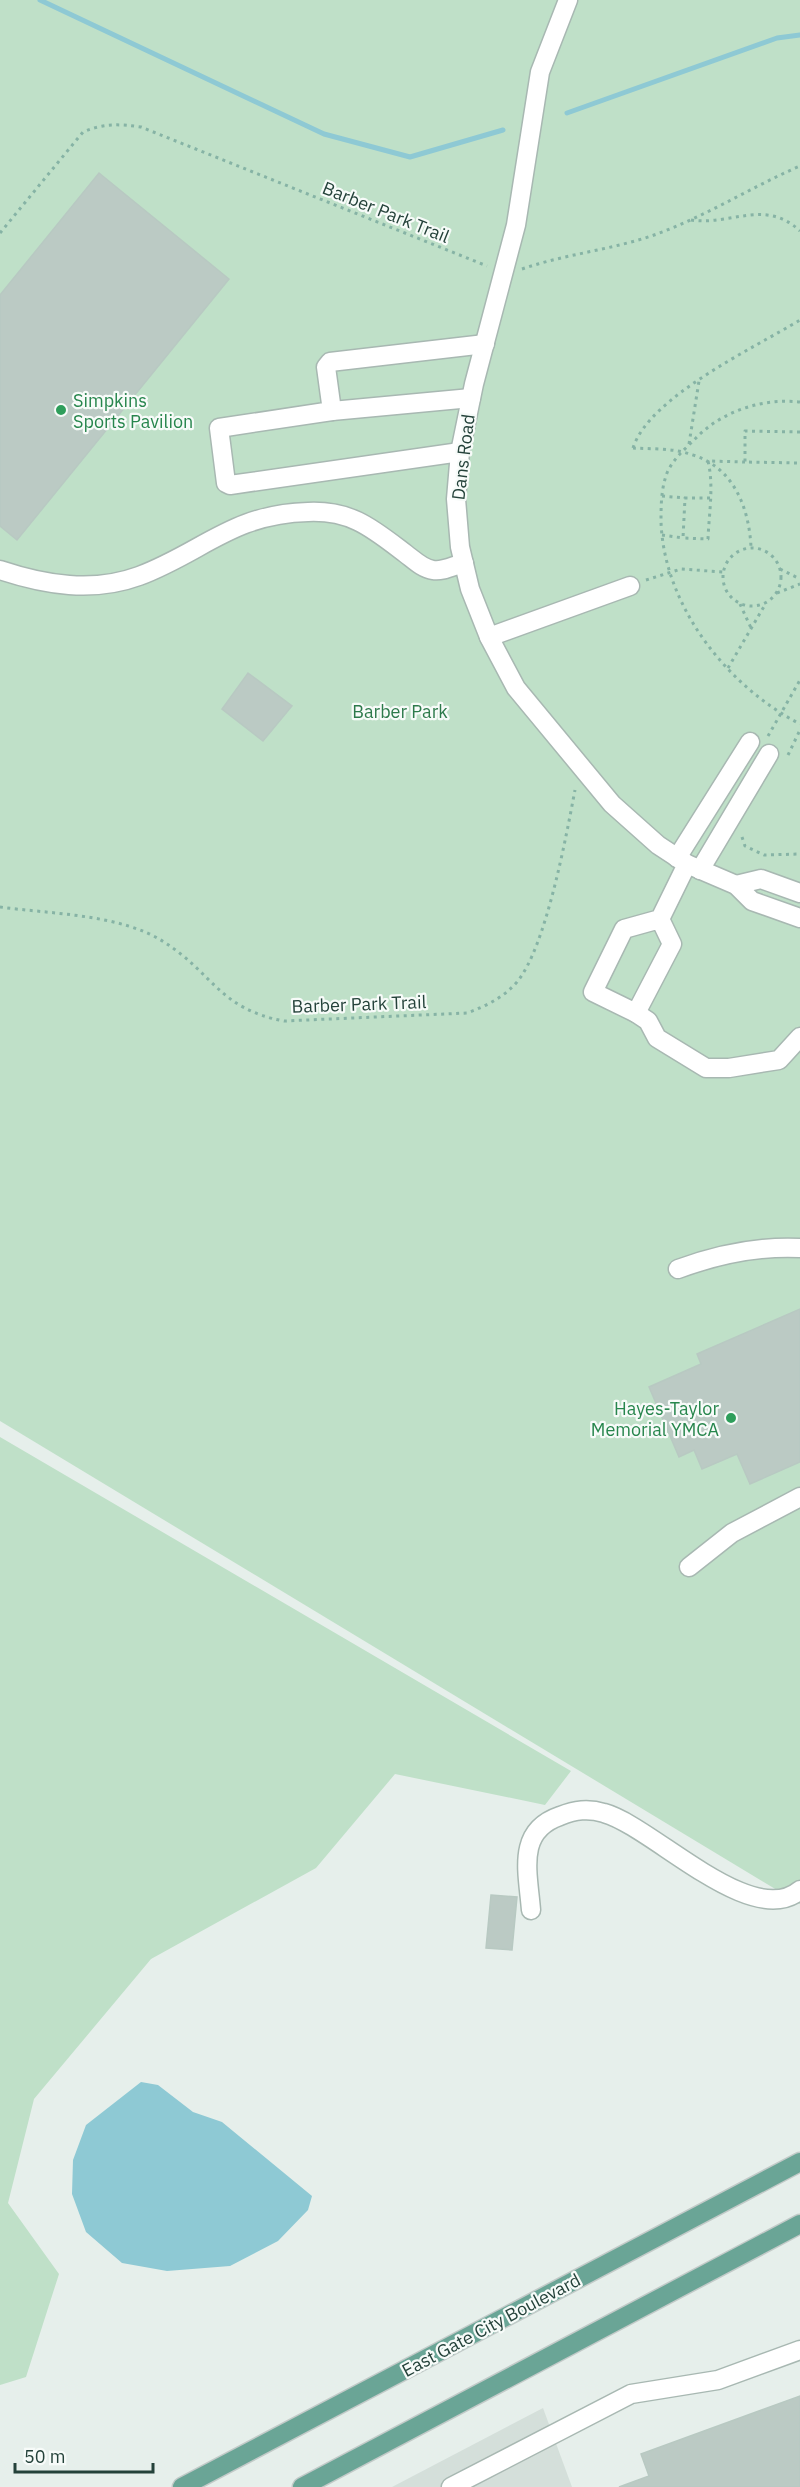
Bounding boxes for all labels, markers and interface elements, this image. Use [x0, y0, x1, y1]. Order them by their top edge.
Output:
street label: Barber Park Trail [319, 176, 453, 248]
place label: Simpkins Sports Pavilion [73, 389, 193, 433]
marker: Simpkins Sports Pavilion [54, 403, 68, 417]
street label: Dans Road [446, 413, 480, 501]
park label: Barber Park [352, 700, 448, 723]
street label: Barber Park Trail [291, 990, 427, 1018]
place label: Hayes-Taylor Memorial YMCA [591, 1397, 719, 1441]
marker: Hayes-Taylor Memorial YMCA [724, 1411, 738, 1425]
street label: East Gate City Boulevard [398, 2268, 584, 2382]
scale bar [15, 2436, 153, 2474]
text: 50 m [24, 2445, 66, 2468]

